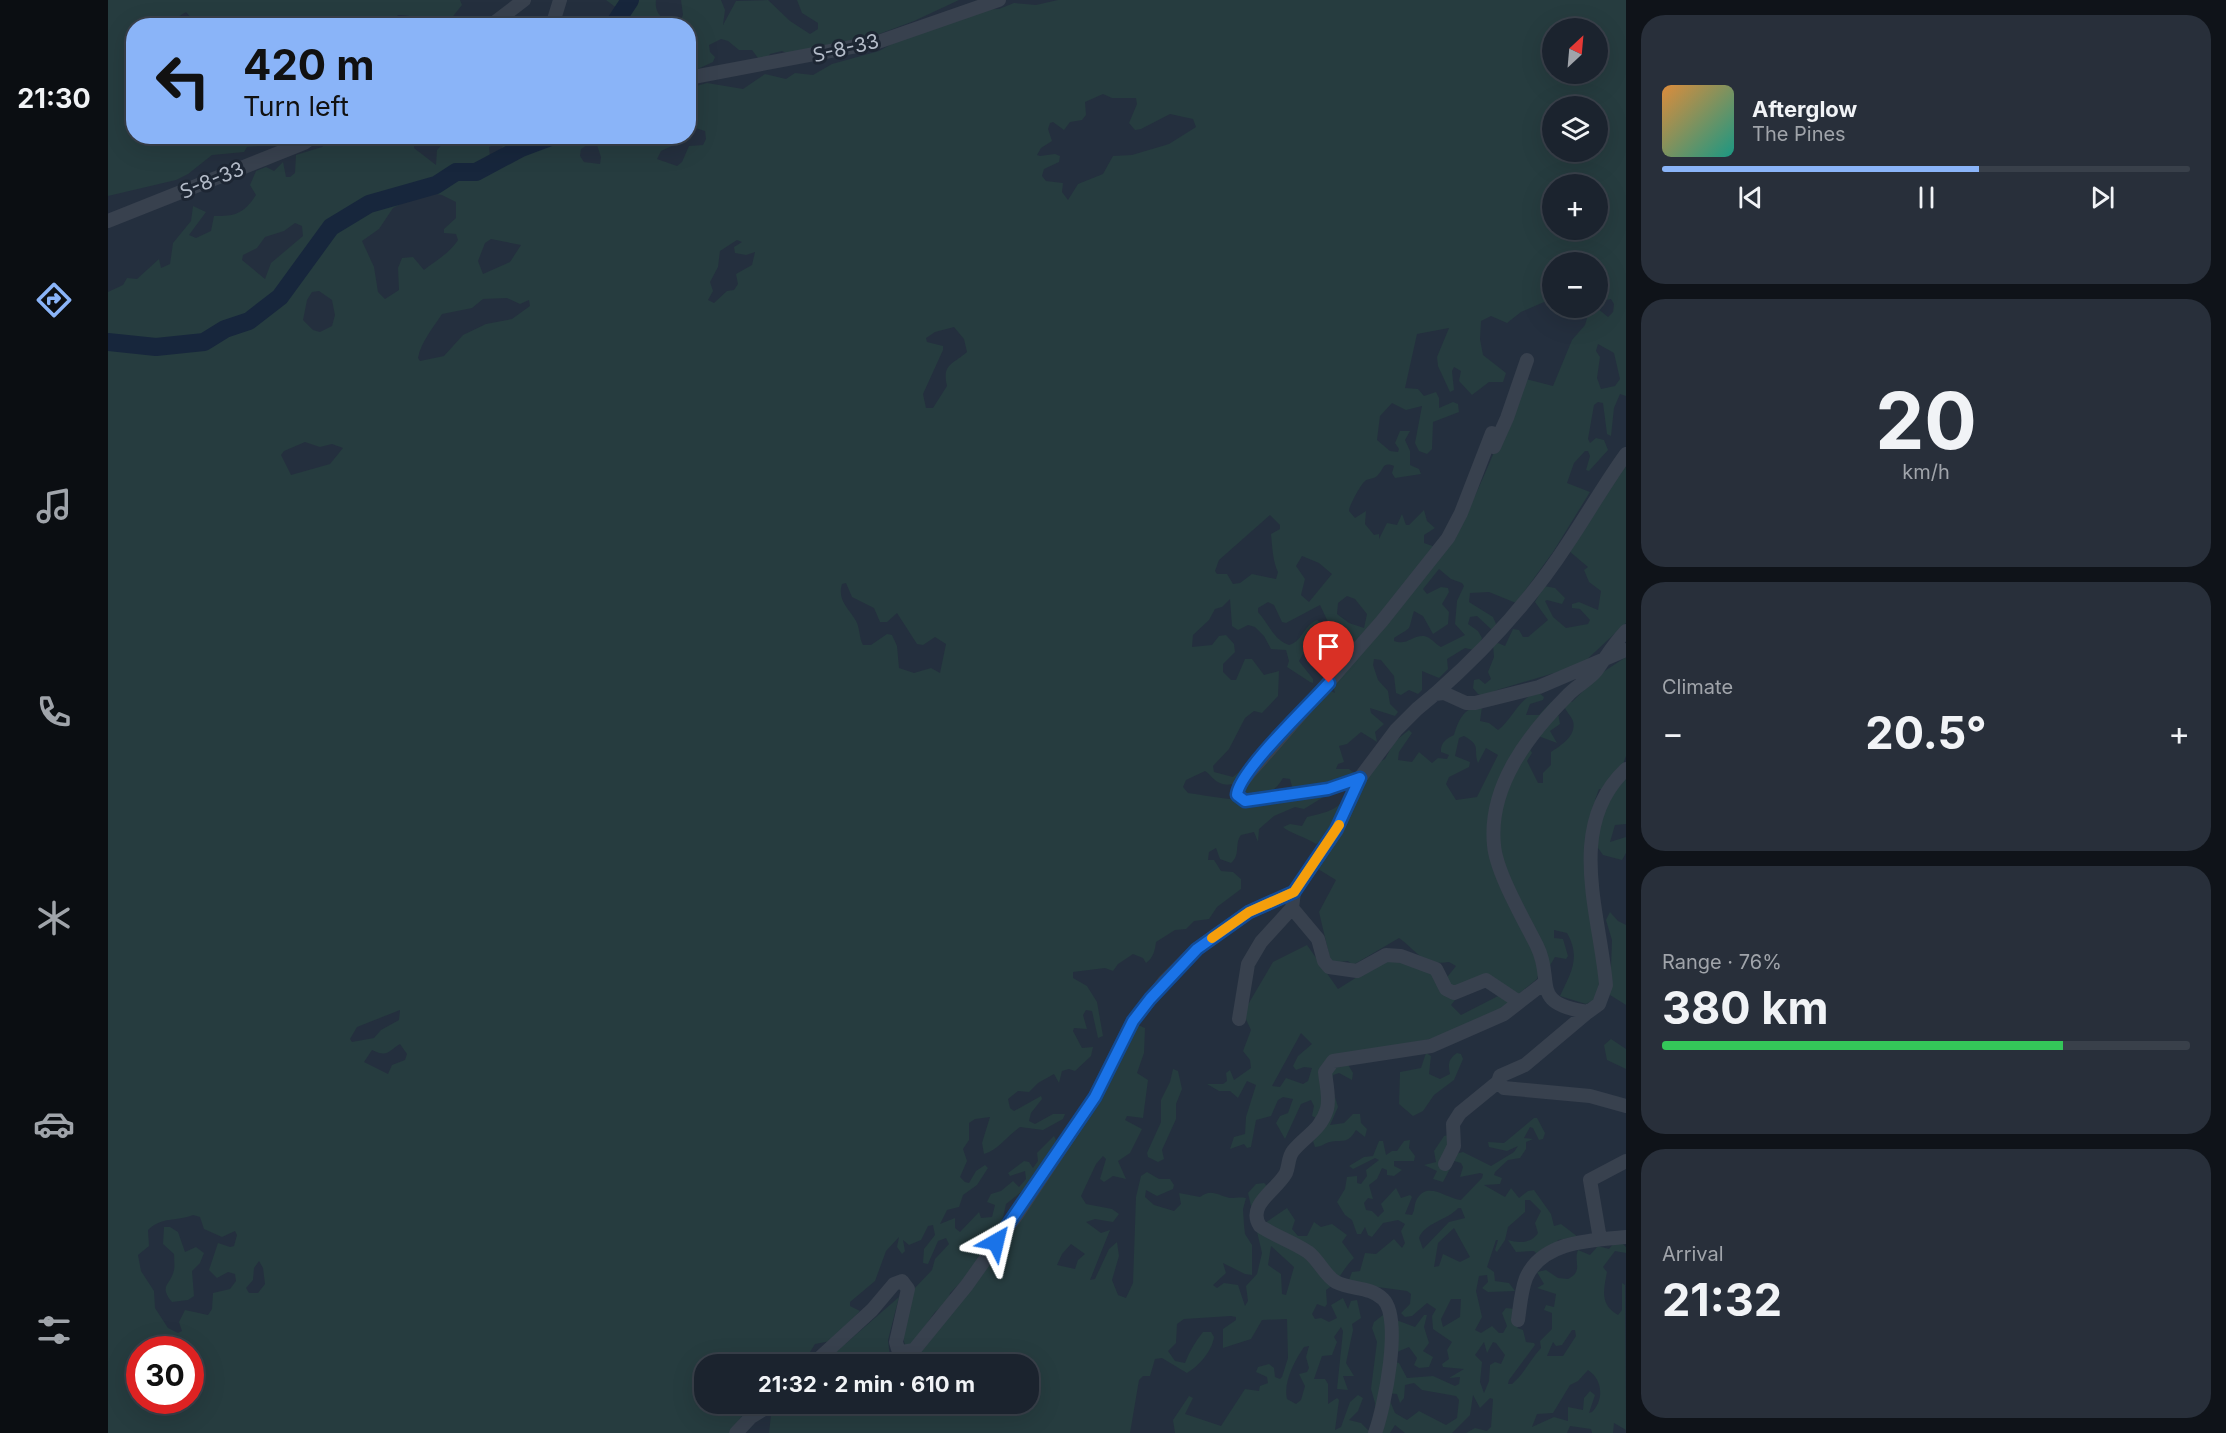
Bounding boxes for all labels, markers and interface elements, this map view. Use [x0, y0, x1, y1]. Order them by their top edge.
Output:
north arrow [1542, 18, 1608, 84]
map controls [1542, 18, 1608, 318]
street label: Տ-8-33 [811, 29, 881, 67]
text: 420 m [243, 39, 374, 90]
icon: left [144, 42, 222, 120]
text: 21:30 [17, 82, 91, 115]
text: Turn left [243, 90, 349, 123]
button: layers [1542, 96, 1608, 162]
text: Afterglow [1752, 96, 1857, 122]
text: The Pines [1752, 122, 1846, 146]
street label: Տ-8-33 [177, 156, 247, 204]
button: + [1542, 174, 1608, 240]
icon: previous [1734, 181, 1767, 214]
icon: pause [1910, 181, 1943, 214]
icon: next [2086, 181, 2119, 214]
button: − [1542, 252, 1608, 318]
icon: directions [33, 279, 75, 321]
text: 20 [1875, 373, 1977, 468]
text: km/h [1902, 460, 1950, 484]
icon: music [33, 485, 75, 527]
pin [1303, 621, 1354, 683]
icon: arrive [1312, 630, 1345, 663]
text: Climate [1662, 675, 1733, 699]
icon: phone [33, 691, 75, 733]
text: 20.5° [1865, 705, 1987, 760]
text: − [1662, 713, 1684, 753]
text: + [2168, 713, 2190, 753]
icon: climate [33, 897, 75, 939]
text: Range · 76% [1662, 950, 1782, 974]
text: 380 km [1662, 980, 1829, 1035]
icon: car [33, 1103, 75, 1145]
position arrow [964, 1210, 1028, 1274]
text: Arrival [1662, 1242, 1724, 1266]
text: 21:32 [1662, 1272, 1782, 1327]
icon: filters [33, 1309, 75, 1351]
speed limit sign: 30 [126, 1336, 204, 1414]
text: 21:32 · 2 min · 610 m [758, 1371, 975, 1397]

